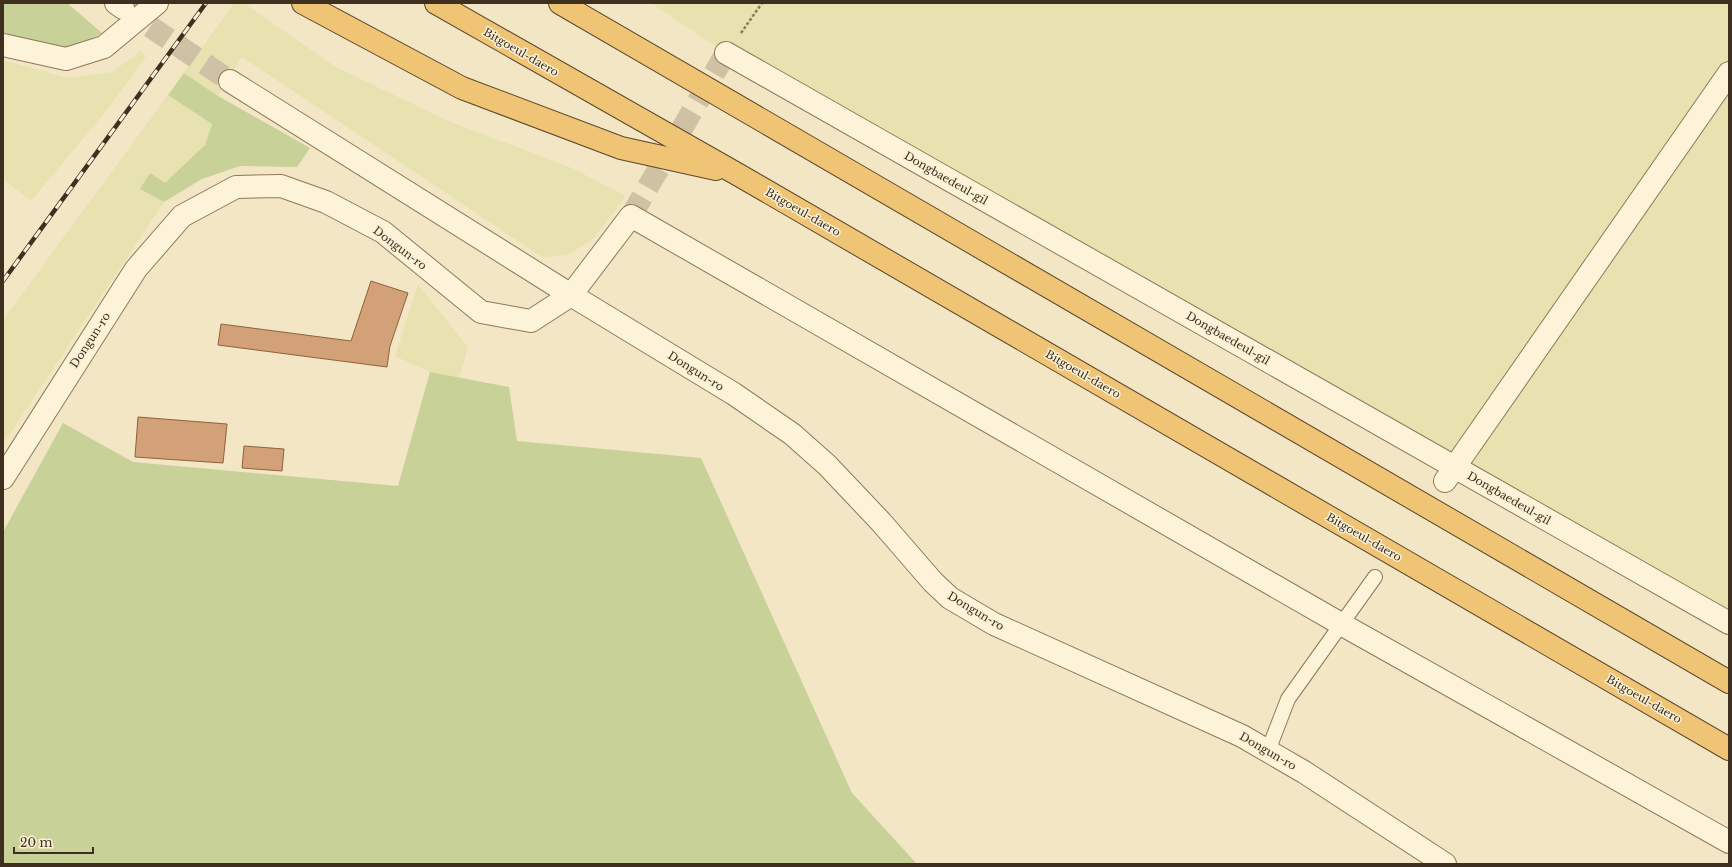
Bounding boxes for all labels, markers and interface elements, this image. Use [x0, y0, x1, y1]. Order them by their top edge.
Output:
street label: Bitgoeul-daero [481, 25, 561, 79]
street label: Dongbaedeul-gil [902, 148, 991, 208]
street label: Bitgoeul-daero [763, 185, 843, 239]
street label: Dongun-ro [370, 223, 430, 273]
street label: Dongbaedeul-gil [1184, 308, 1273, 368]
street label: Dongun-ro [67, 310, 113, 370]
street label: Bitgoeul-daero [1043, 347, 1123, 401]
street label: Dongun-ro [665, 348, 727, 394]
street label: Dongbaedeul-gil [1465, 468, 1554, 528]
street label: Bitgoeul-daero [1324, 510, 1404, 564]
street label: Dongun-ro [945, 589, 1007, 633]
street label: Bitgoeul-daero [1604, 672, 1684, 726]
street label: Dongun-ro [1237, 729, 1299, 773]
scale bar [14, 829, 93, 855]
text: 20 m [20, 835, 52, 850]

